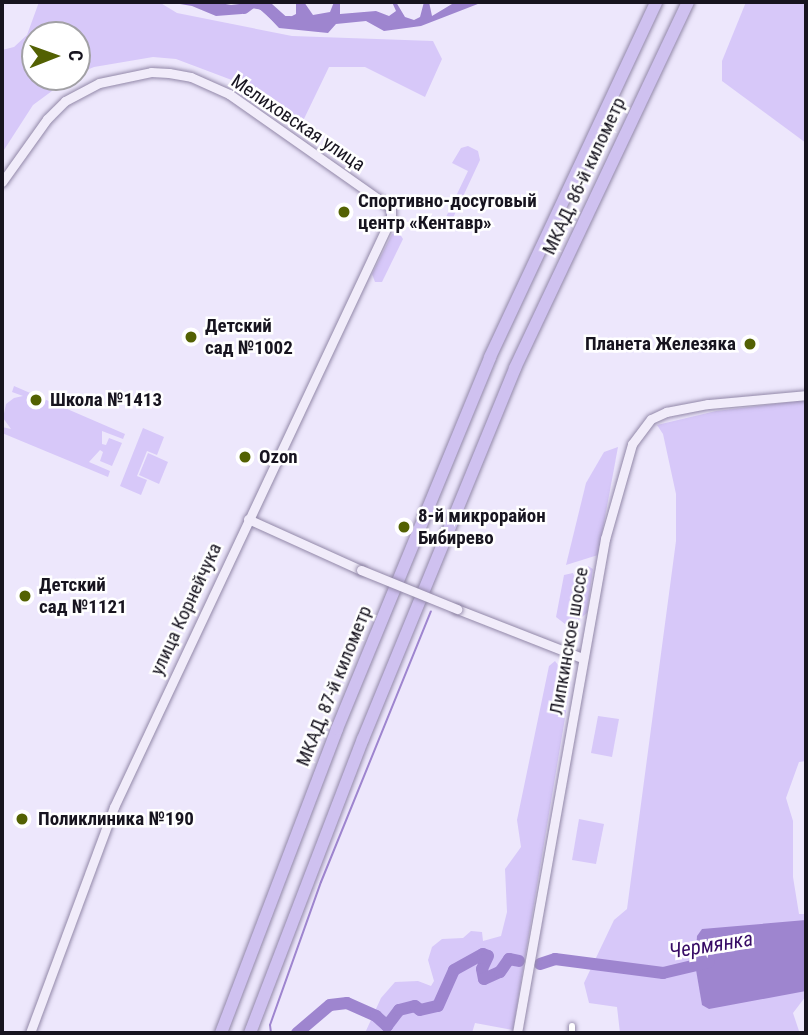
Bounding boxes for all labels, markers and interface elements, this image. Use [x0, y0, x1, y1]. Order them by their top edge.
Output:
north arrow [21, 21, 91, 91]
text: С [64, 50, 87, 61]
street label: Мелиховская улица [227, 70, 369, 176]
street label: МКАД, 86-й километр [538, 94, 630, 258]
place label: Спортивно-досуговый центр «Кентавр» [358, 190, 537, 234]
marker: Спортивно-досуговый центр «Кентавр» [336, 204, 352, 220]
place label: Детский сад №1002 [205, 315, 293, 359]
marker: Детский сад №1002 [183, 329, 199, 345]
place label: Планета Железяка [585, 333, 736, 355]
marker: Планета Железяка [742, 336, 758, 352]
place label: Школа №1413 [50, 389, 162, 411]
marker: Школа №1413 [28, 392, 44, 408]
place label: Ozon [259, 446, 298, 468]
marker: Ozon [237, 449, 253, 465]
place label: 8-й микрорайон Бибирево [418, 505, 546, 549]
marker: 8-й микрорайон Бибирево [396, 519, 412, 535]
street label: улица Корнейчука [145, 539, 227, 679]
street label: Липкинское шоссе [545, 565, 593, 717]
place label: Детский сад №1121 [39, 574, 127, 618]
marker: Детский сад №1121 [17, 588, 33, 604]
street label: МКАД, 87-й километр [291, 603, 377, 769]
place label: Поликлиника №190 [38, 808, 194, 830]
marker: Поликлиника №190 [12, 809, 32, 829]
water label: Чермянка [667, 926, 755, 964]

